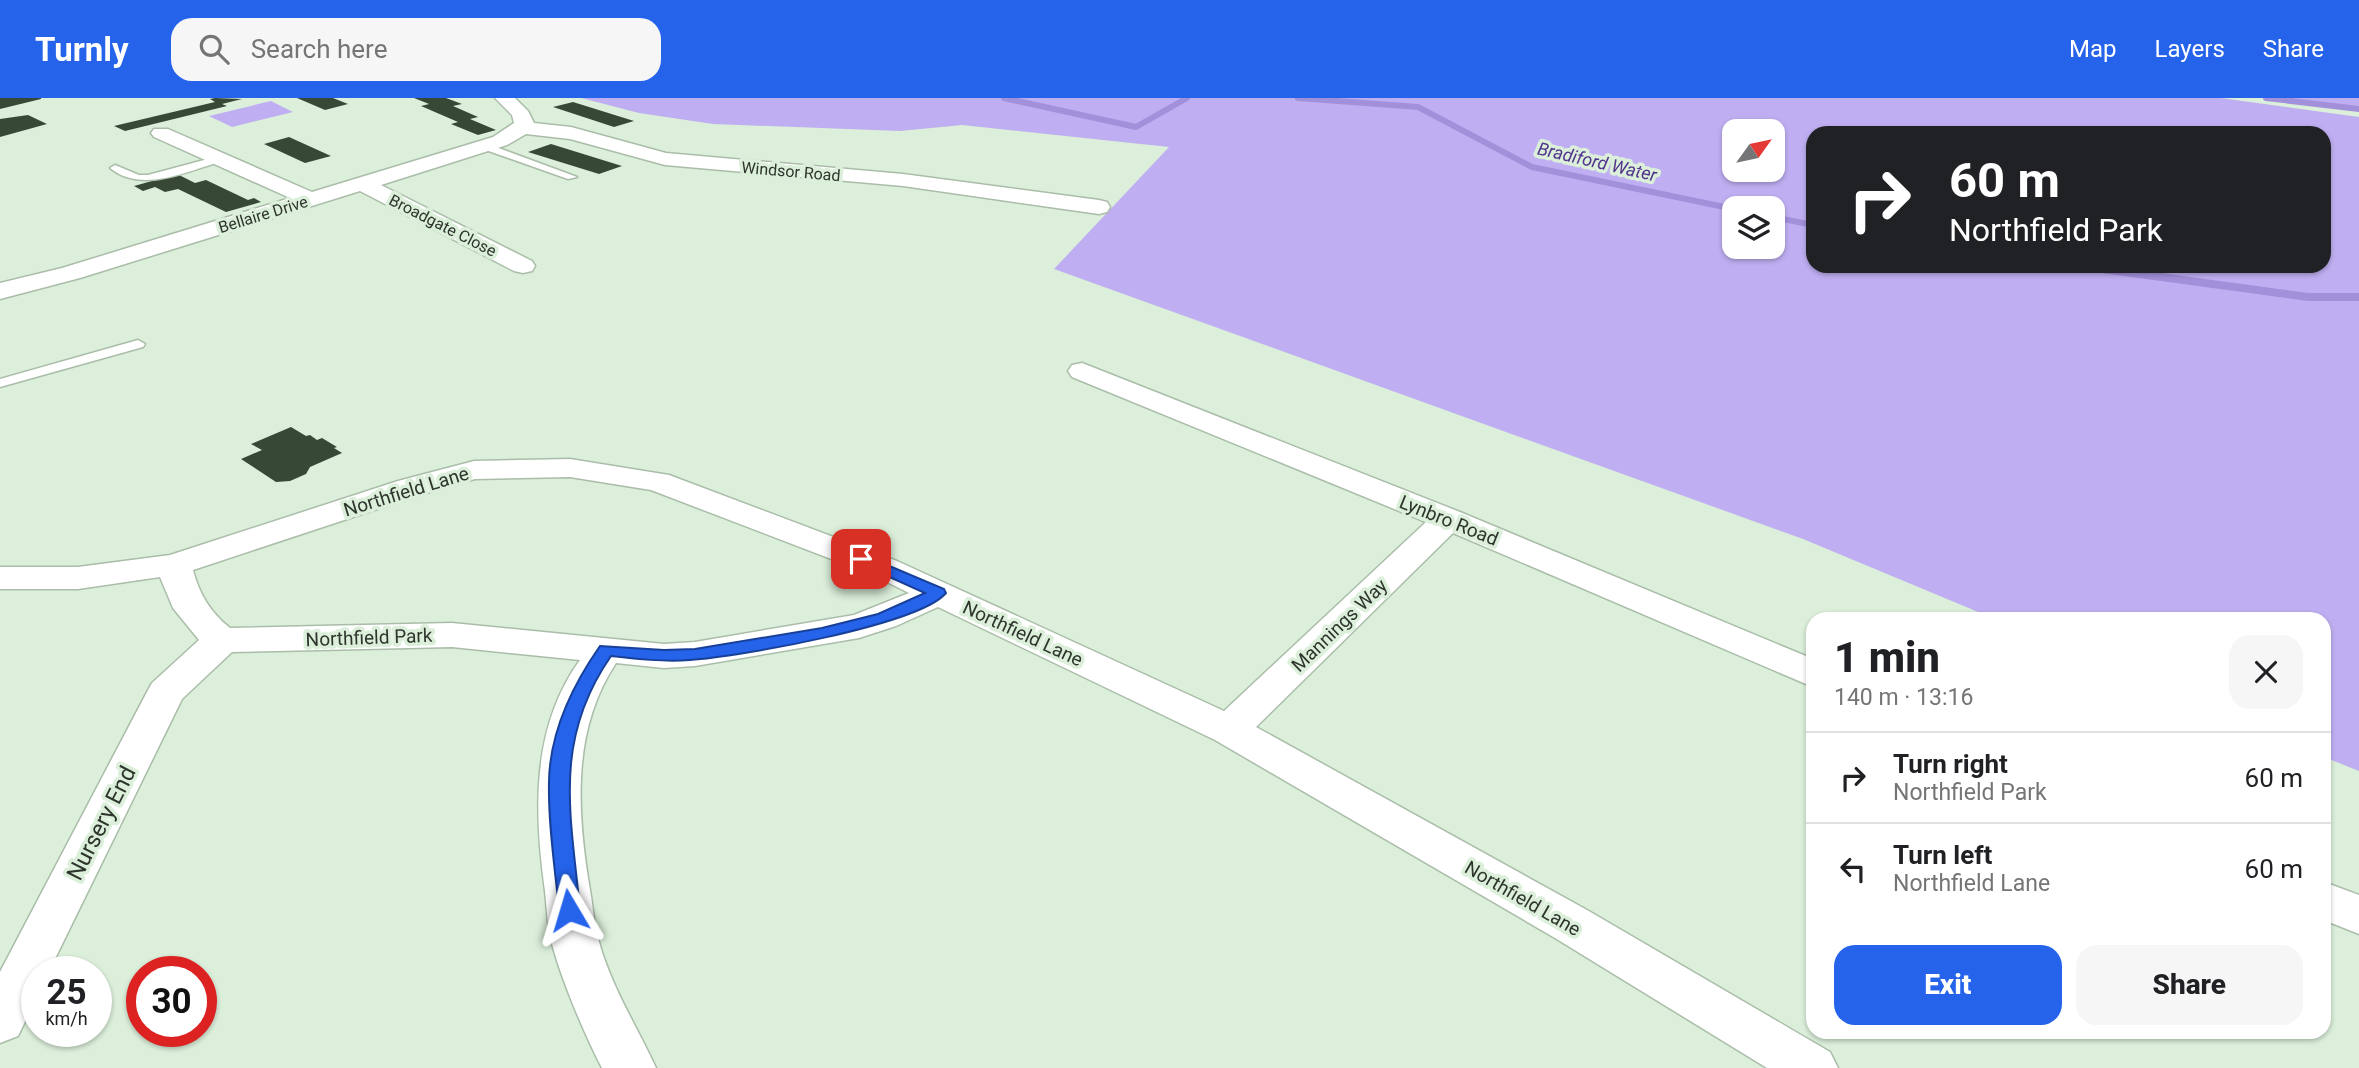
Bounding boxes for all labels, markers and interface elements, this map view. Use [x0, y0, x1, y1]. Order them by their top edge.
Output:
search box [171, 18, 661, 81]
text: Turnly [35, 30, 129, 69]
icon: search [195, 30, 233, 68]
text: Search here [251, 34, 387, 64]
text: Map [2069, 35, 2117, 63]
text: Layers [2155, 35, 2225, 63]
text: Share [2263, 35, 2324, 63]
north arrow [1722, 119, 1785, 182]
map controls [1722, 119, 1785, 259]
water label: Bradiford Water [1535, 138, 1660, 186]
text: 60 m [1949, 152, 2060, 209]
icon: right [1834, 154, 1925, 245]
street label: Windsor Road [741, 158, 841, 185]
street label: Broadgate Close [386, 190, 499, 261]
street label: Bellaire Drive [216, 192, 310, 237]
button: layers [1722, 196, 1785, 259]
text: Northfield Park [1949, 211, 2163, 249]
street label: Northfield Lane [341, 462, 472, 521]
street label: Lynbro Road [1396, 490, 1502, 551]
pin [831, 529, 891, 589]
icon: arrive [842, 540, 880, 578]
street label: Mannings Way [1287, 574, 1392, 677]
street label: Northfield Lane [959, 596, 1086, 671]
street label: Northfield Park [305, 624, 433, 651]
text: 1 min [1834, 633, 1940, 682]
button: close [2229, 635, 2303, 709]
text: 140 m · 13:16 [1834, 684, 1973, 711]
text: Turn right [1893, 749, 2008, 779]
icon: right [1834, 759, 1872, 797]
street label: Nursery End [61, 762, 142, 885]
text: 60 m [2245, 763, 2303, 793]
text: Northfield Park [1893, 779, 2047, 806]
text: Turn left [1893, 840, 1992, 870]
icon: left [1834, 850, 1872, 888]
text: 60 m [2245, 854, 2303, 884]
street label: Northfield Lane [1461, 856, 1585, 941]
text: Northfield Lane [1893, 870, 2050, 897]
position arrow [532, 873, 606, 947]
button: Exit [1834, 945, 2062, 1025]
button: Share [2076, 945, 2303, 1025]
speed limit sign: 30 [126, 956, 217, 1047]
text: 25 [46, 972, 87, 1013]
text: km/h [45, 1008, 88, 1029]

